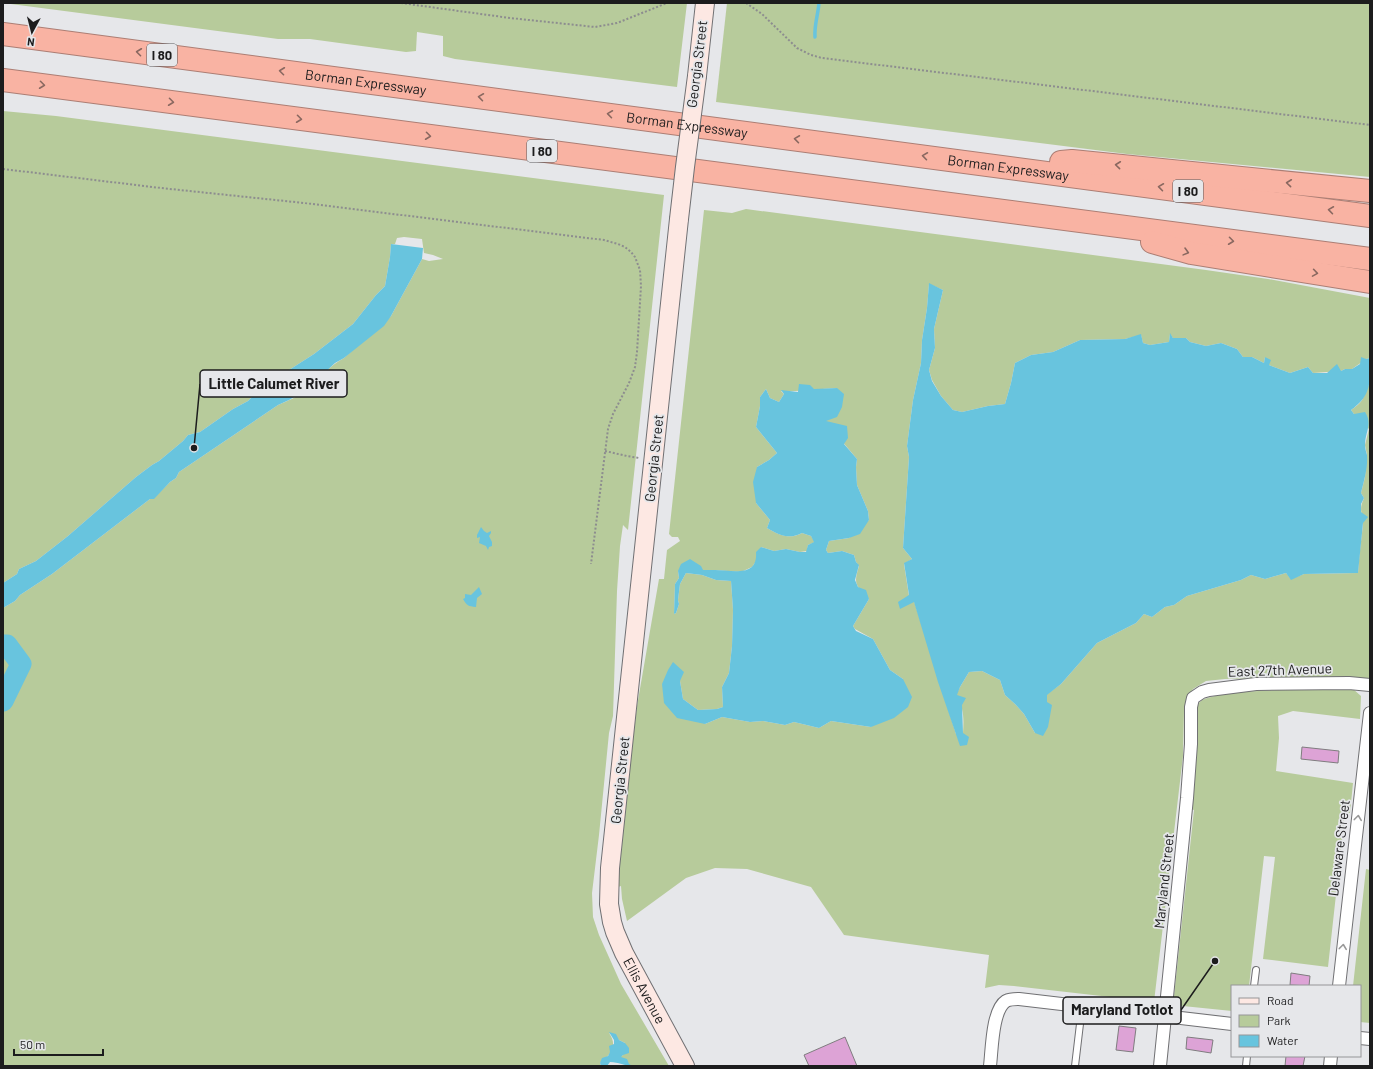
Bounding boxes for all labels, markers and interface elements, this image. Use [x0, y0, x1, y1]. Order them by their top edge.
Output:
north arrow [12, 12, 52, 52]
street label: Georgia Street [683, 19, 710, 109]
text: N [26, 36, 35, 49]
road number: I 80 [147, 44, 177, 66]
one-way arrow [136, 48, 142, 57]
street label: Borman Expressway [304, 65, 428, 98]
one-way arrow [279, 66, 285, 75]
one-way arrow [39, 80, 45, 89]
one-way arrow [478, 93, 484, 102]
one-way arrow [168, 97, 174, 106]
street label: Borman Expressway [625, 108, 749, 141]
one-way arrow [607, 110, 613, 119]
one-way arrow [296, 114, 303, 123]
one-way arrow [425, 131, 431, 140]
one-way arrow [793, 135, 800, 144]
road number: I 80 [527, 140, 557, 162]
street label: Borman Expressway [946, 151, 1070, 184]
one-way arrow [922, 152, 928, 161]
one-way arrow [1115, 161, 1121, 170]
one-way arrow [1286, 178, 1292, 187]
road number: I 80 [1173, 180, 1203, 202]
one-way arrow [1158, 183, 1164, 192]
one-way arrow [1328, 206, 1334, 215]
one-way arrow [1228, 236, 1234, 245]
one-way arrow [1183, 247, 1190, 256]
one-way arrow [1311, 268, 1318, 277]
callout: Little Calumet River [200, 370, 347, 397]
text: Little Calumet River [209, 374, 340, 392]
street label: Georgia Street [640, 413, 667, 503]
street label: East 27th Avenue [1228, 659, 1332, 680]
street label: Georgia Street [606, 735, 633, 825]
street label: Delaware Street [1324, 799, 1353, 897]
one-way arrow [1353, 815, 1362, 821]
street label: Maryland Street [1150, 833, 1177, 929]
one-way arrow [1338, 944, 1347, 950]
street label: Ellis Avenue [620, 954, 669, 1026]
legend [1231, 985, 1361, 1057]
text: Road [1267, 993, 1294, 1007]
callout: Maryland Totlot [1063, 997, 1181, 1024]
text: Maryland Totlot [1071, 1000, 1173, 1018]
text: Park [1267, 1013, 1291, 1027]
scale bar [14, 1031, 103, 1057]
text: Water [1267, 1033, 1299, 1047]
text: 50 m [20, 1037, 45, 1051]

